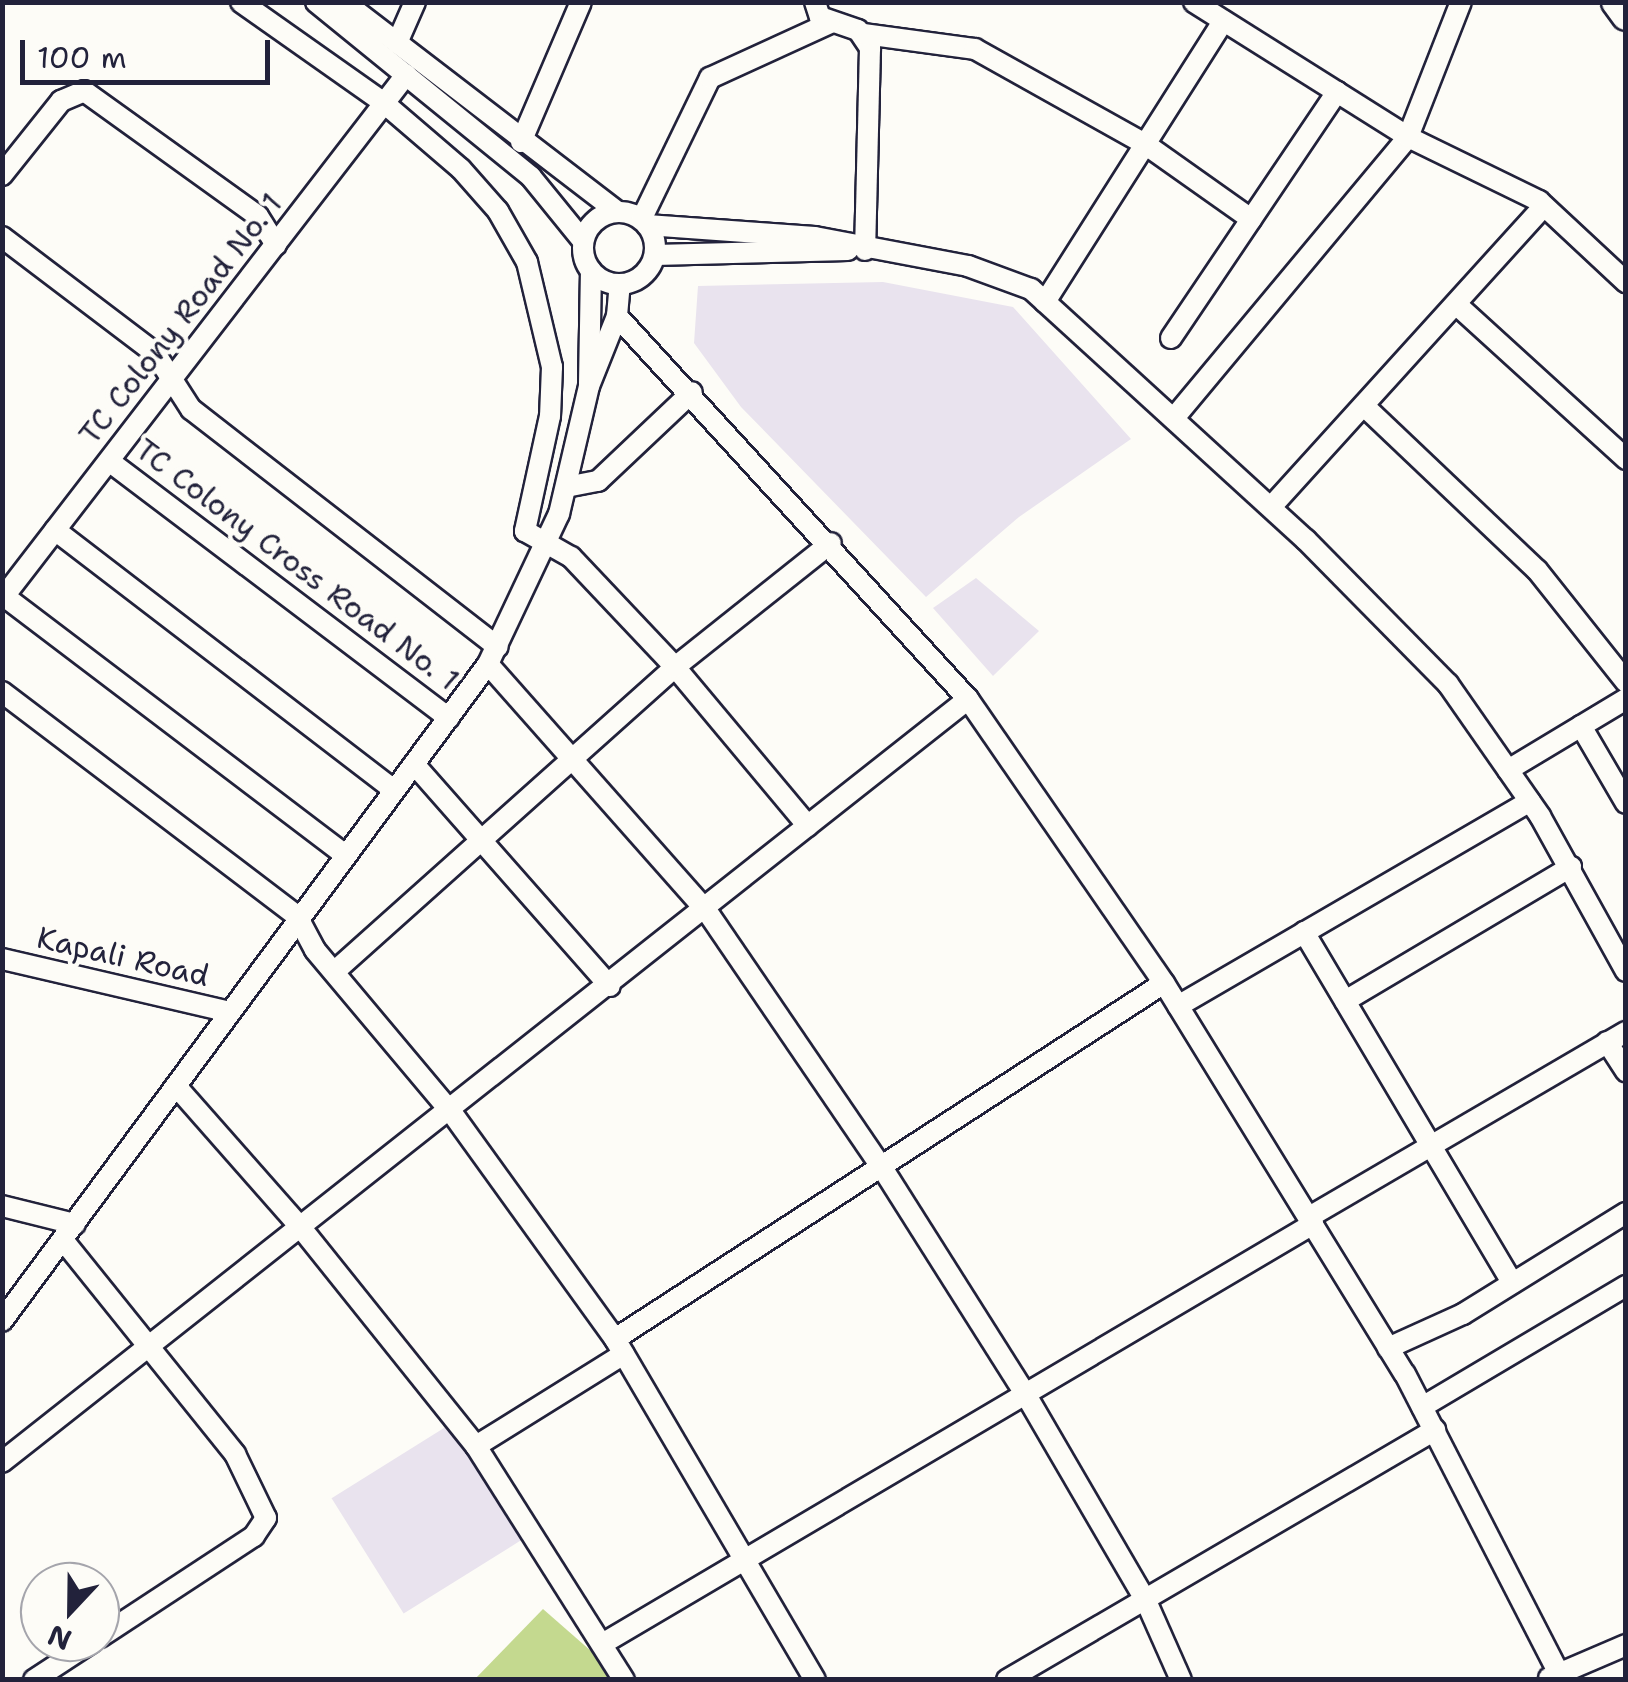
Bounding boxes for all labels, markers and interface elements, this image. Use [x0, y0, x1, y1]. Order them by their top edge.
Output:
scale bar [25, 20, 275, 82]
text: 100 m [37, 37, 127, 78]
street label: TC Colony Road No. 1 [72, 186, 290, 452]
street label: TC Colony Cross Road No. 1 [128, 432, 466, 698]
street label: Kapali Road [33, 920, 213, 994]
north arrow [20, 1562, 120, 1662]
text: N [42, 1616, 77, 1660]

